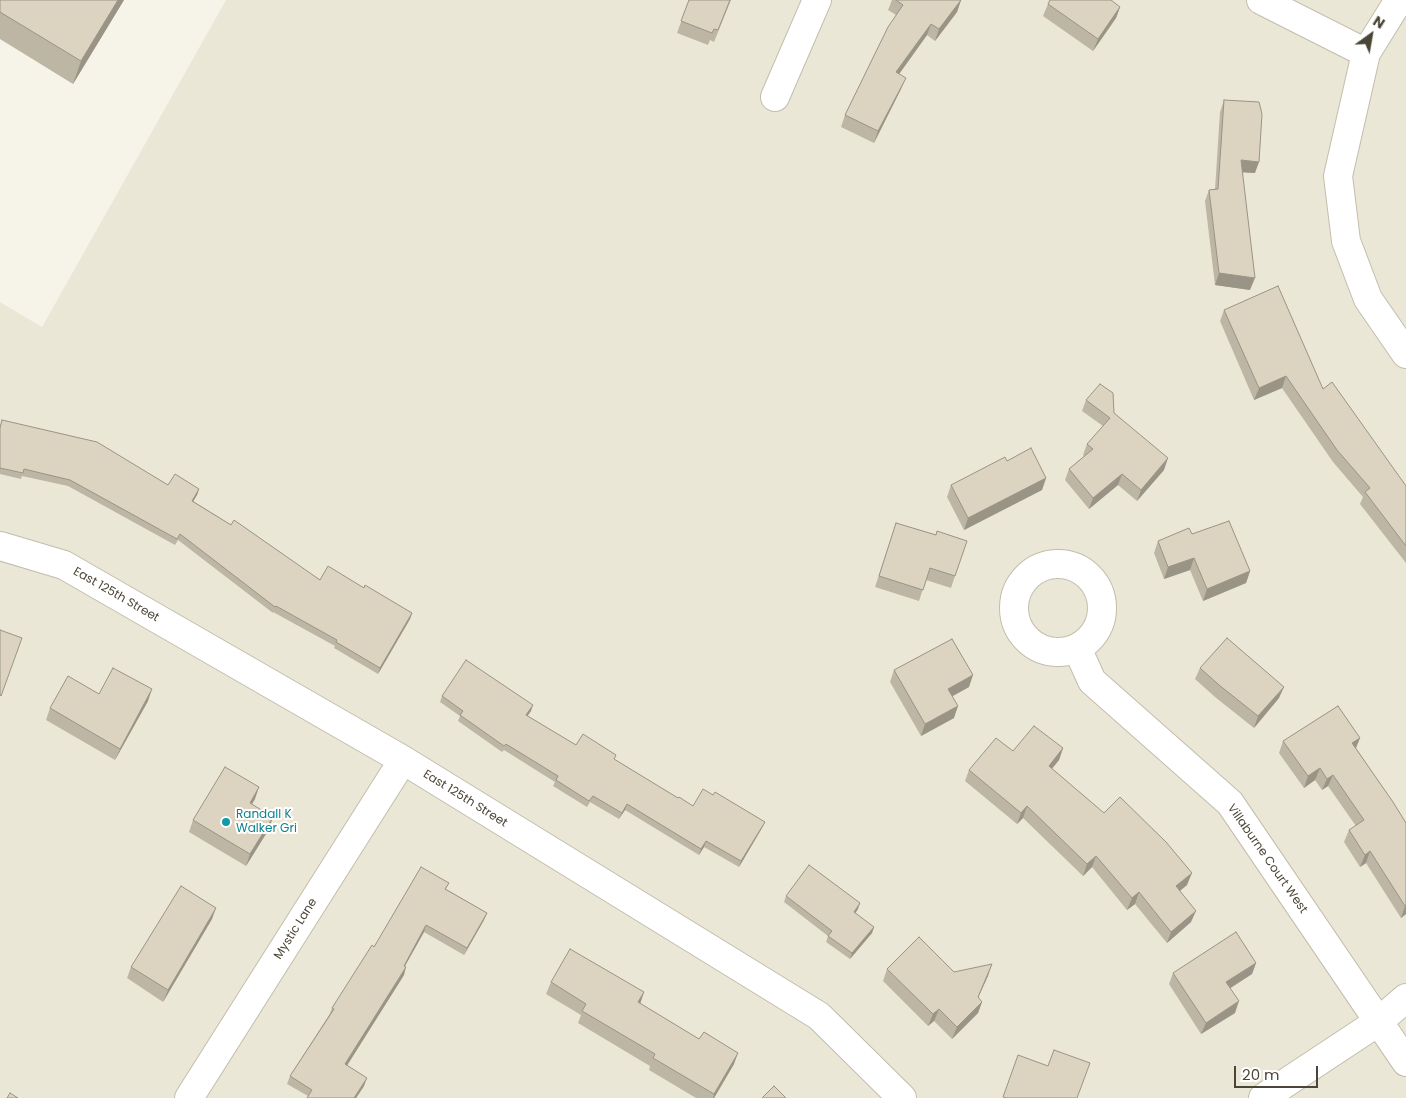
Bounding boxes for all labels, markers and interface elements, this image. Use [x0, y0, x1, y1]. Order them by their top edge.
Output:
north arrow [1346, 10, 1396, 60]
text: N [1369, 11, 1389, 34]
street label: East 125th Street [70, 565, 162, 625]
street label: East 125th Street [420, 767, 510, 831]
street label: Villaburne Court West [1224, 802, 1310, 916]
place label: Randall K Walker Gri [236, 808, 297, 836]
marker: Randall K Walker Gri [220, 816, 232, 828]
street label: Mystic Lane [271, 896, 321, 962]
scale bar [1236, 1056, 1320, 1088]
text: 20 m [1242, 1064, 1280, 1085]

